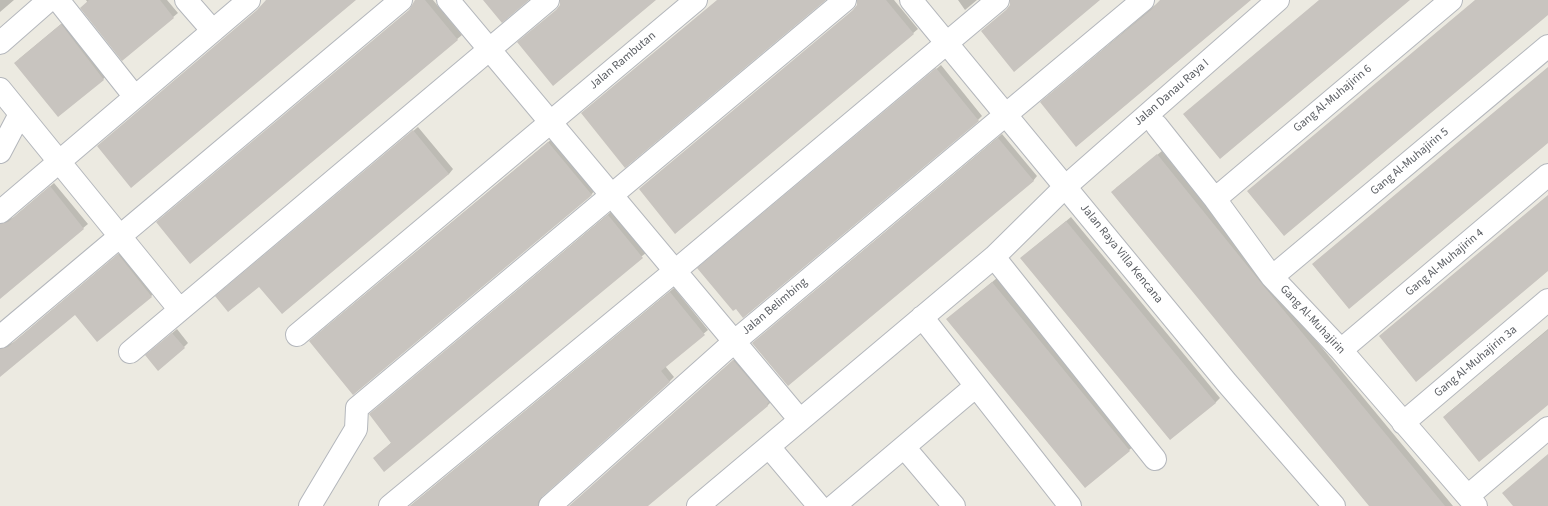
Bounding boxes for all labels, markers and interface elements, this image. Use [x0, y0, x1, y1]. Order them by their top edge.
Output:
street label: Jalan Rambutan [587, 29, 659, 93]
street label: Jalan Danau Raya I [1132, 57, 1212, 129]
street label: Gang Al-Muhajirin 6 [1291, 62, 1375, 136]
street label: Gang Al-Muhajirin 5 [1368, 125, 1452, 199]
street label: Jalan Raya Villa Kencana [1077, 201, 1165, 307]
street label: Gang Al-Muhajirin 4 [1403, 226, 1487, 300]
street label: Jalan Belimbing [739, 275, 811, 339]
street label: Gang Al-Muhajirin [1276, 282, 1348, 358]
street label: Gang Al-Muhajirin 3a [1432, 323, 1520, 401]

